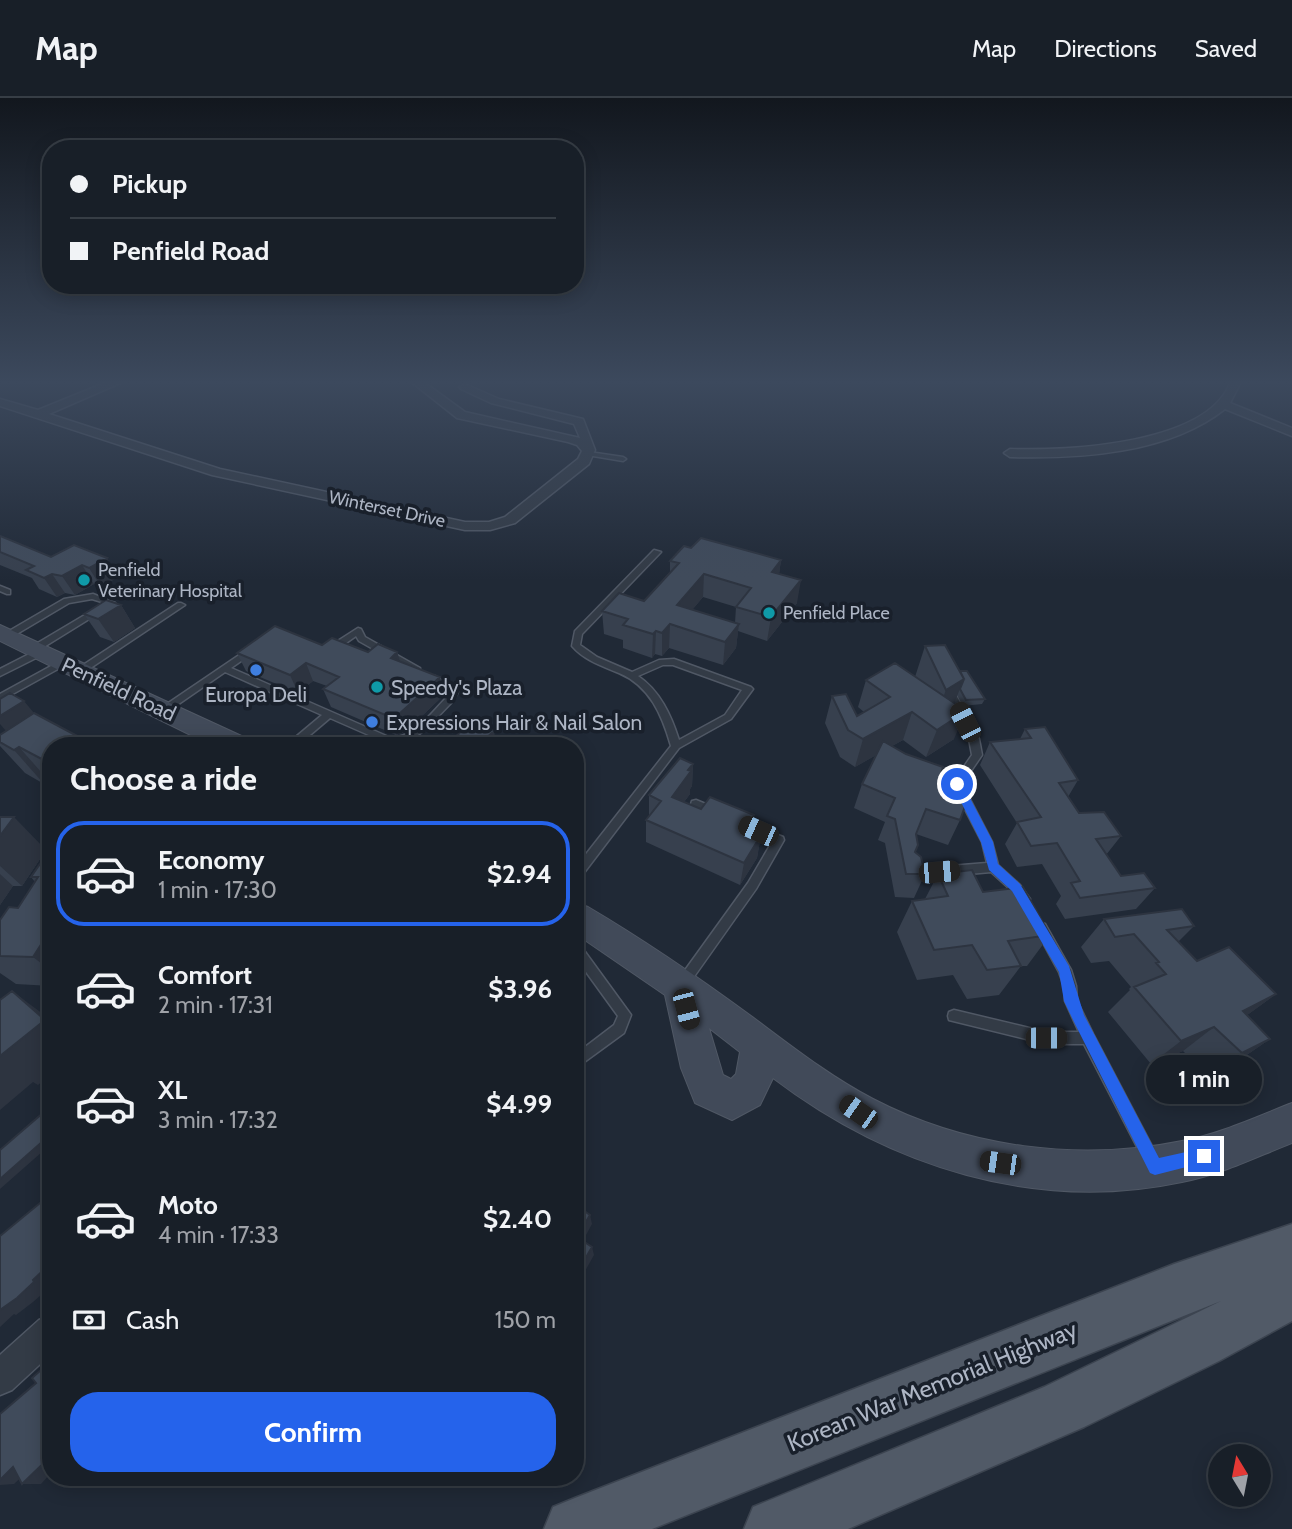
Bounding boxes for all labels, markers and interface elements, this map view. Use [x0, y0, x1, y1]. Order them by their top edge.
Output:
text: Map [35, 28, 98, 68]
text: Map [972, 34, 1016, 63]
text: Directions [1054, 34, 1157, 63]
text: Saved [1195, 34, 1257, 63]
text: Pickup [112, 168, 187, 200]
text: Penfield Road [112, 235, 269, 267]
street label: Winterset Drive [327, 486, 447, 532]
place label: Penfield Veterinary Hospital [98, 559, 243, 602]
marker: Penfield Veterinary Hospital [76, 572, 92, 588]
place label: Penfield Place [783, 602, 890, 624]
marker: Penfield Place [761, 605, 777, 621]
street label: Penfield Road [58, 652, 180, 726]
marker: Europa Deli [248, 662, 264, 678]
place label: Speedy's Plaza [391, 675, 522, 700]
marker: Speedy's Plaza [369, 679, 385, 695]
place label: Europa Deli [205, 682, 307, 707]
car [947, 699, 984, 745]
place label: Expressions Hair & Nail Salon [386, 710, 642, 735]
marker: Expressions Hair & Nail Salon [364, 714, 380, 730]
text: Choose a ride [70, 759, 257, 798]
route start [941, 768, 973, 800]
car [735, 813, 782, 849]
icon: car [74, 842, 137, 905]
text: Economy [158, 844, 264, 876]
text: $2.94 [487, 858, 552, 890]
car [918, 860, 961, 884]
text: 1 min · 17:30 [158, 876, 277, 904]
icon: car [74, 957, 137, 1020]
text: Comfort [158, 959, 252, 991]
text: $3.96 [488, 973, 552, 1005]
car [671, 986, 702, 1032]
text: 2 min · 17:31 [158, 991, 273, 1019]
car [1026, 1028, 1068, 1049]
callout: 1 min [1146, 1054, 1262, 1104]
text: 1 min [1178, 1065, 1230, 1093]
icon: car [74, 1072, 137, 1135]
text: XL [158, 1074, 187, 1106]
text: $4.99 [486, 1088, 552, 1120]
car [835, 1091, 882, 1133]
text: 3 min · 17:32 [158, 1106, 278, 1134]
route end [1188, 1140, 1220, 1172]
car [978, 1150, 1023, 1176]
icon: car [74, 1187, 137, 1250]
text: Moto [158, 1189, 218, 1221]
text: $2.40 [483, 1203, 552, 1235]
text: 4 min · 17:33 [158, 1221, 279, 1249]
icon: cash [70, 1301, 108, 1339]
text: Cash [126, 1304, 179, 1336]
text: 150 m [495, 1306, 556, 1334]
street label: Korean War Memorial Highway [783, 1314, 1081, 1458]
button: Confirm [70, 1392, 556, 1472]
north arrow [1208, 1444, 1270, 1507]
map controls [1208, 1444, 1271, 1507]

